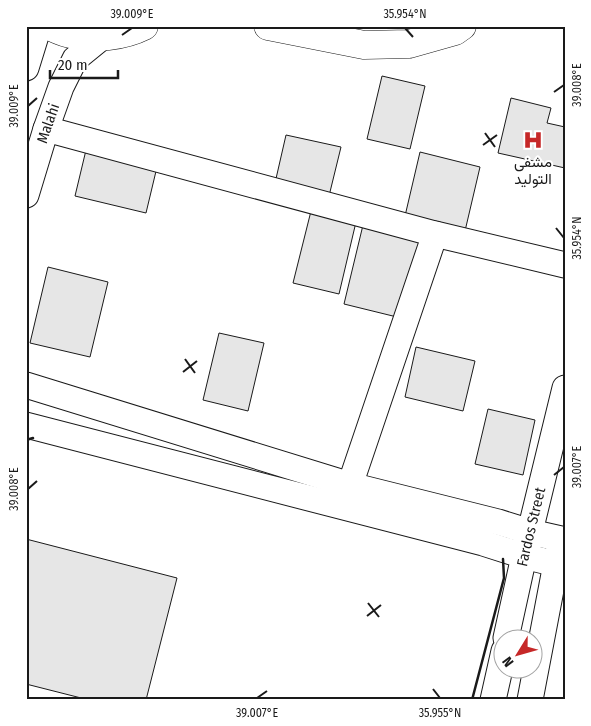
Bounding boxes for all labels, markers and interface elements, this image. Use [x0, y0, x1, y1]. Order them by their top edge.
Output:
text: 39.009°E [110, 7, 154, 21]
text: 35.954°N [383, 7, 427, 21]
scale bar [50, 48, 118, 80]
text: 20 m [58, 56, 88, 74]
text: 39.008°E [570, 63, 584, 107]
text: 39.009°E [7, 84, 21, 128]
street label: Malahi [33, 101, 63, 145]
hospital icon: مشفى التوليد [522, 129, 544, 151]
place label: مشفى التوليد [514, 153, 552, 188]
text: 35.954°N [570, 216, 584, 260]
text: 39.007°E [570, 446, 584, 488]
text: 39.008°E [7, 467, 21, 511]
street label: Fardos Street [513, 485, 549, 568]
north arrow [494, 628, 544, 678]
text: N [499, 653, 517, 670]
text: 39.007°E [236, 706, 278, 720]
text: 35.955°N [419, 706, 461, 720]

